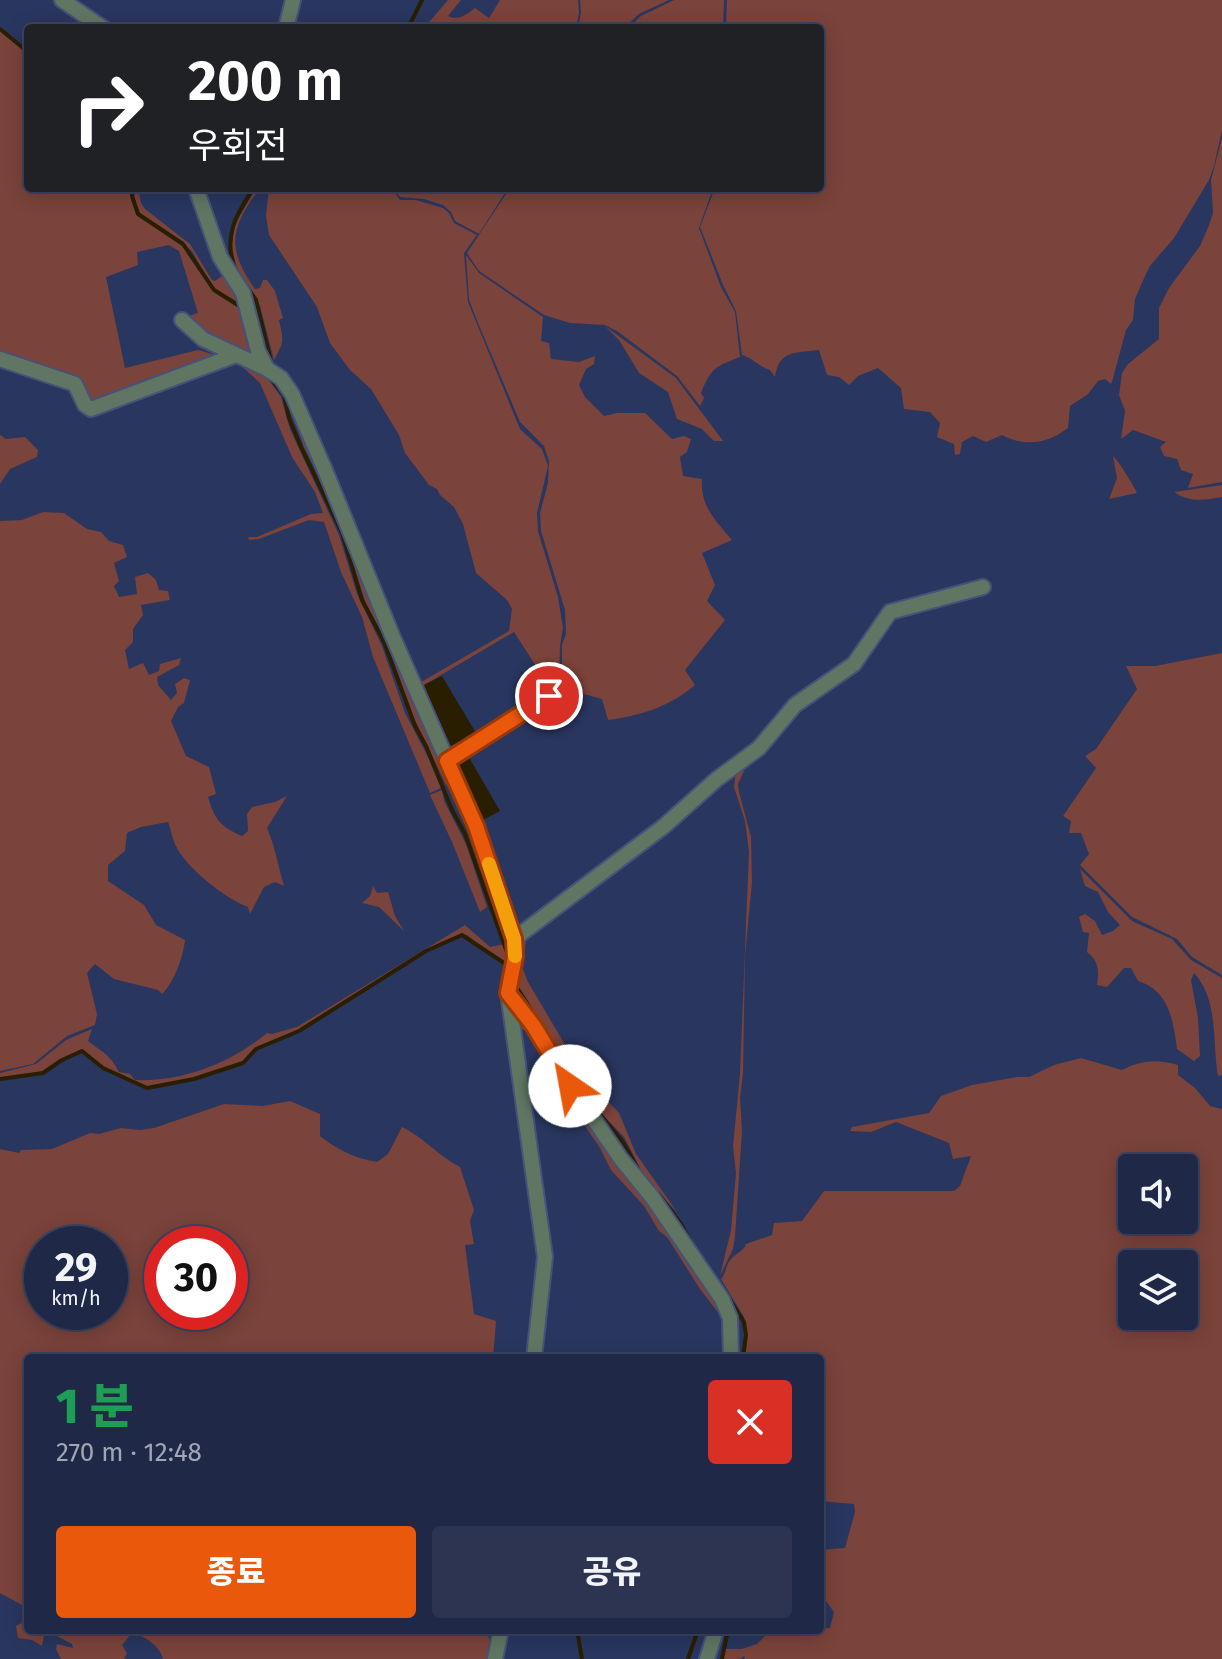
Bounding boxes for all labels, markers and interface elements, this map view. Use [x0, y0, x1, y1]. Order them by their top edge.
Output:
text: 200 m [188, 48, 343, 115]
icon: right [56, 56, 160, 160]
text: 우회전 [188, 124, 287, 168]
pin [515, 662, 583, 730]
icon: arrive [527, 674, 571, 718]
position arrow [528, 1044, 612, 1128]
map controls [1118, 1154, 1198, 1330]
button: sound [1118, 1154, 1198, 1234]
speed limit sign: 30 [144, 1226, 248, 1330]
text: 29 [55, 1244, 97, 1292]
button: layers [1118, 1250, 1198, 1330]
text: km/h [51, 1286, 101, 1310]
text: 1 분 [56, 1378, 134, 1436]
button: close [708, 1380, 792, 1464]
text: 270 m · 12:48 [56, 1437, 202, 1468]
button: 종료 [56, 1526, 416, 1618]
button: 공유 [432, 1526, 792, 1618]

